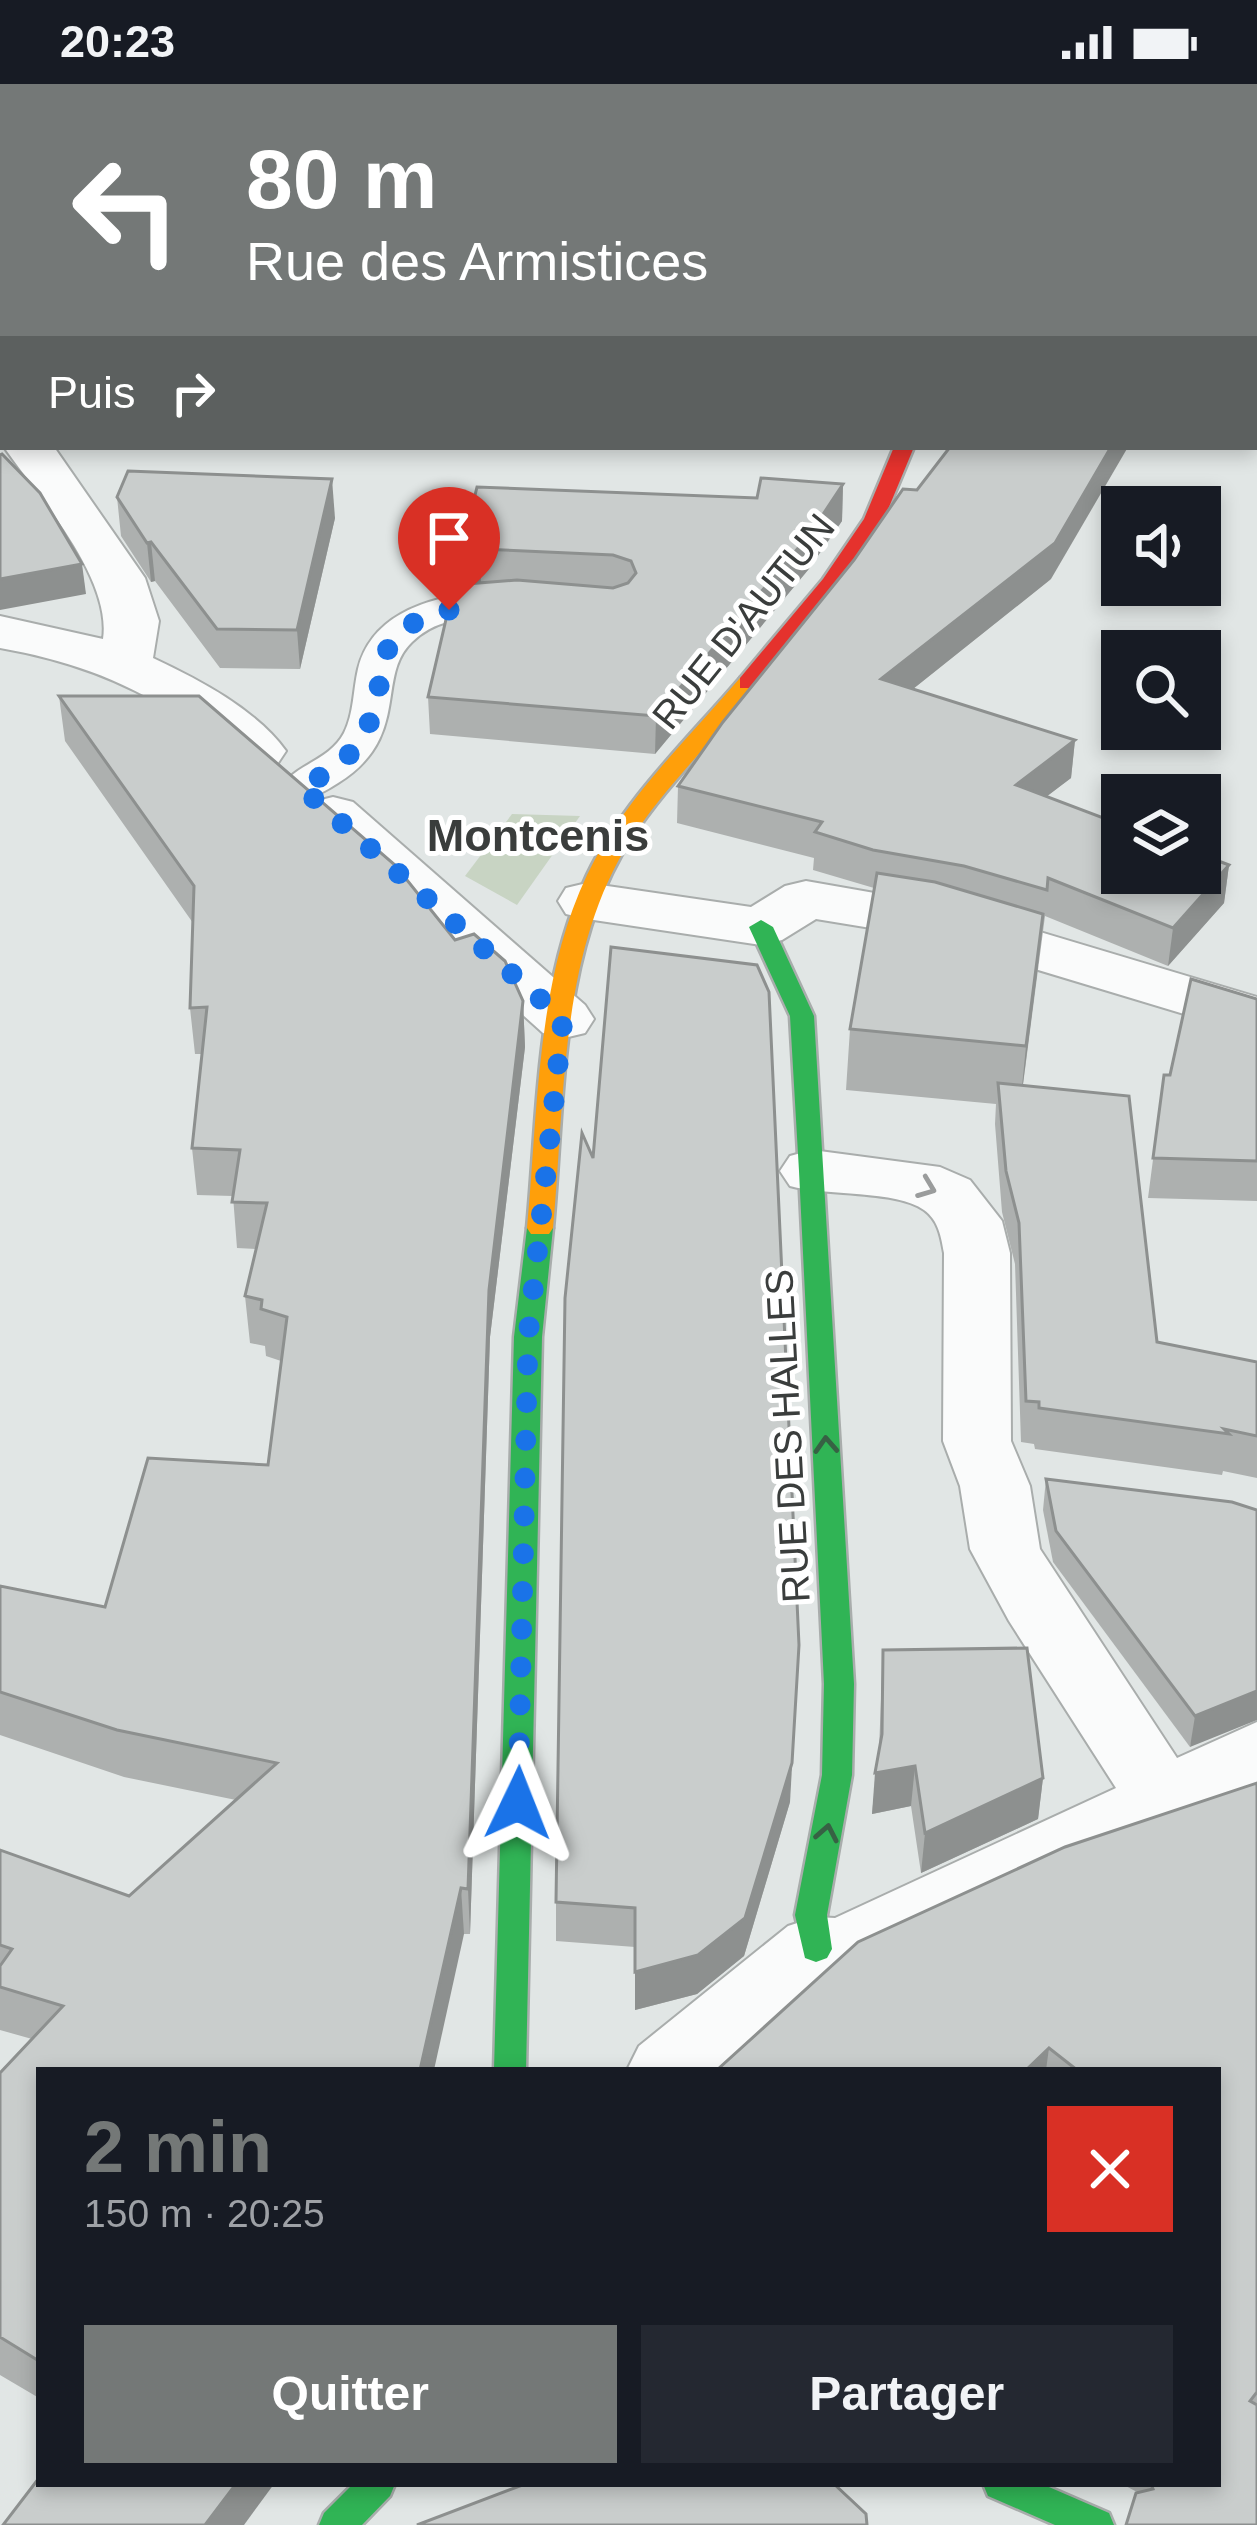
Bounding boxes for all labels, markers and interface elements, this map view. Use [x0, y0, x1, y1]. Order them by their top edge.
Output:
text: 20:23 [60, 16, 175, 67]
icon: left [48, 132, 204, 288]
text: 80 m [246, 132, 437, 226]
text: Rue des Armistices [246, 231, 708, 291]
icon: right [160, 360, 226, 426]
text: Puis [48, 367, 136, 418]
map controls [1101, 486, 1221, 894]
button: sound [1101, 486, 1221, 606]
pin [398, 487, 500, 610]
icon: arrive [416, 505, 482, 571]
street label: RUE D'AUTUN [644, 506, 843, 737]
button: search [1101, 630, 1221, 750]
button: layers [1101, 774, 1221, 894]
district label: Montcenis [427, 810, 649, 861]
one-way arrow [916, 1173, 937, 1198]
street label: RUE DES HALLES [757, 1268, 818, 1604]
one-way arrow [813, 1435, 839, 1454]
position arrow [455, 1740, 581, 1866]
one-way arrow [813, 1824, 838, 1844]
button: close [1047, 2106, 1173, 2232]
text: 2 min [84, 2107, 272, 2187]
text: 150 m · 20:25 [84, 2192, 325, 2235]
button: Quitter [84, 2325, 617, 2463]
button: Partager [641, 2325, 1173, 2463]

